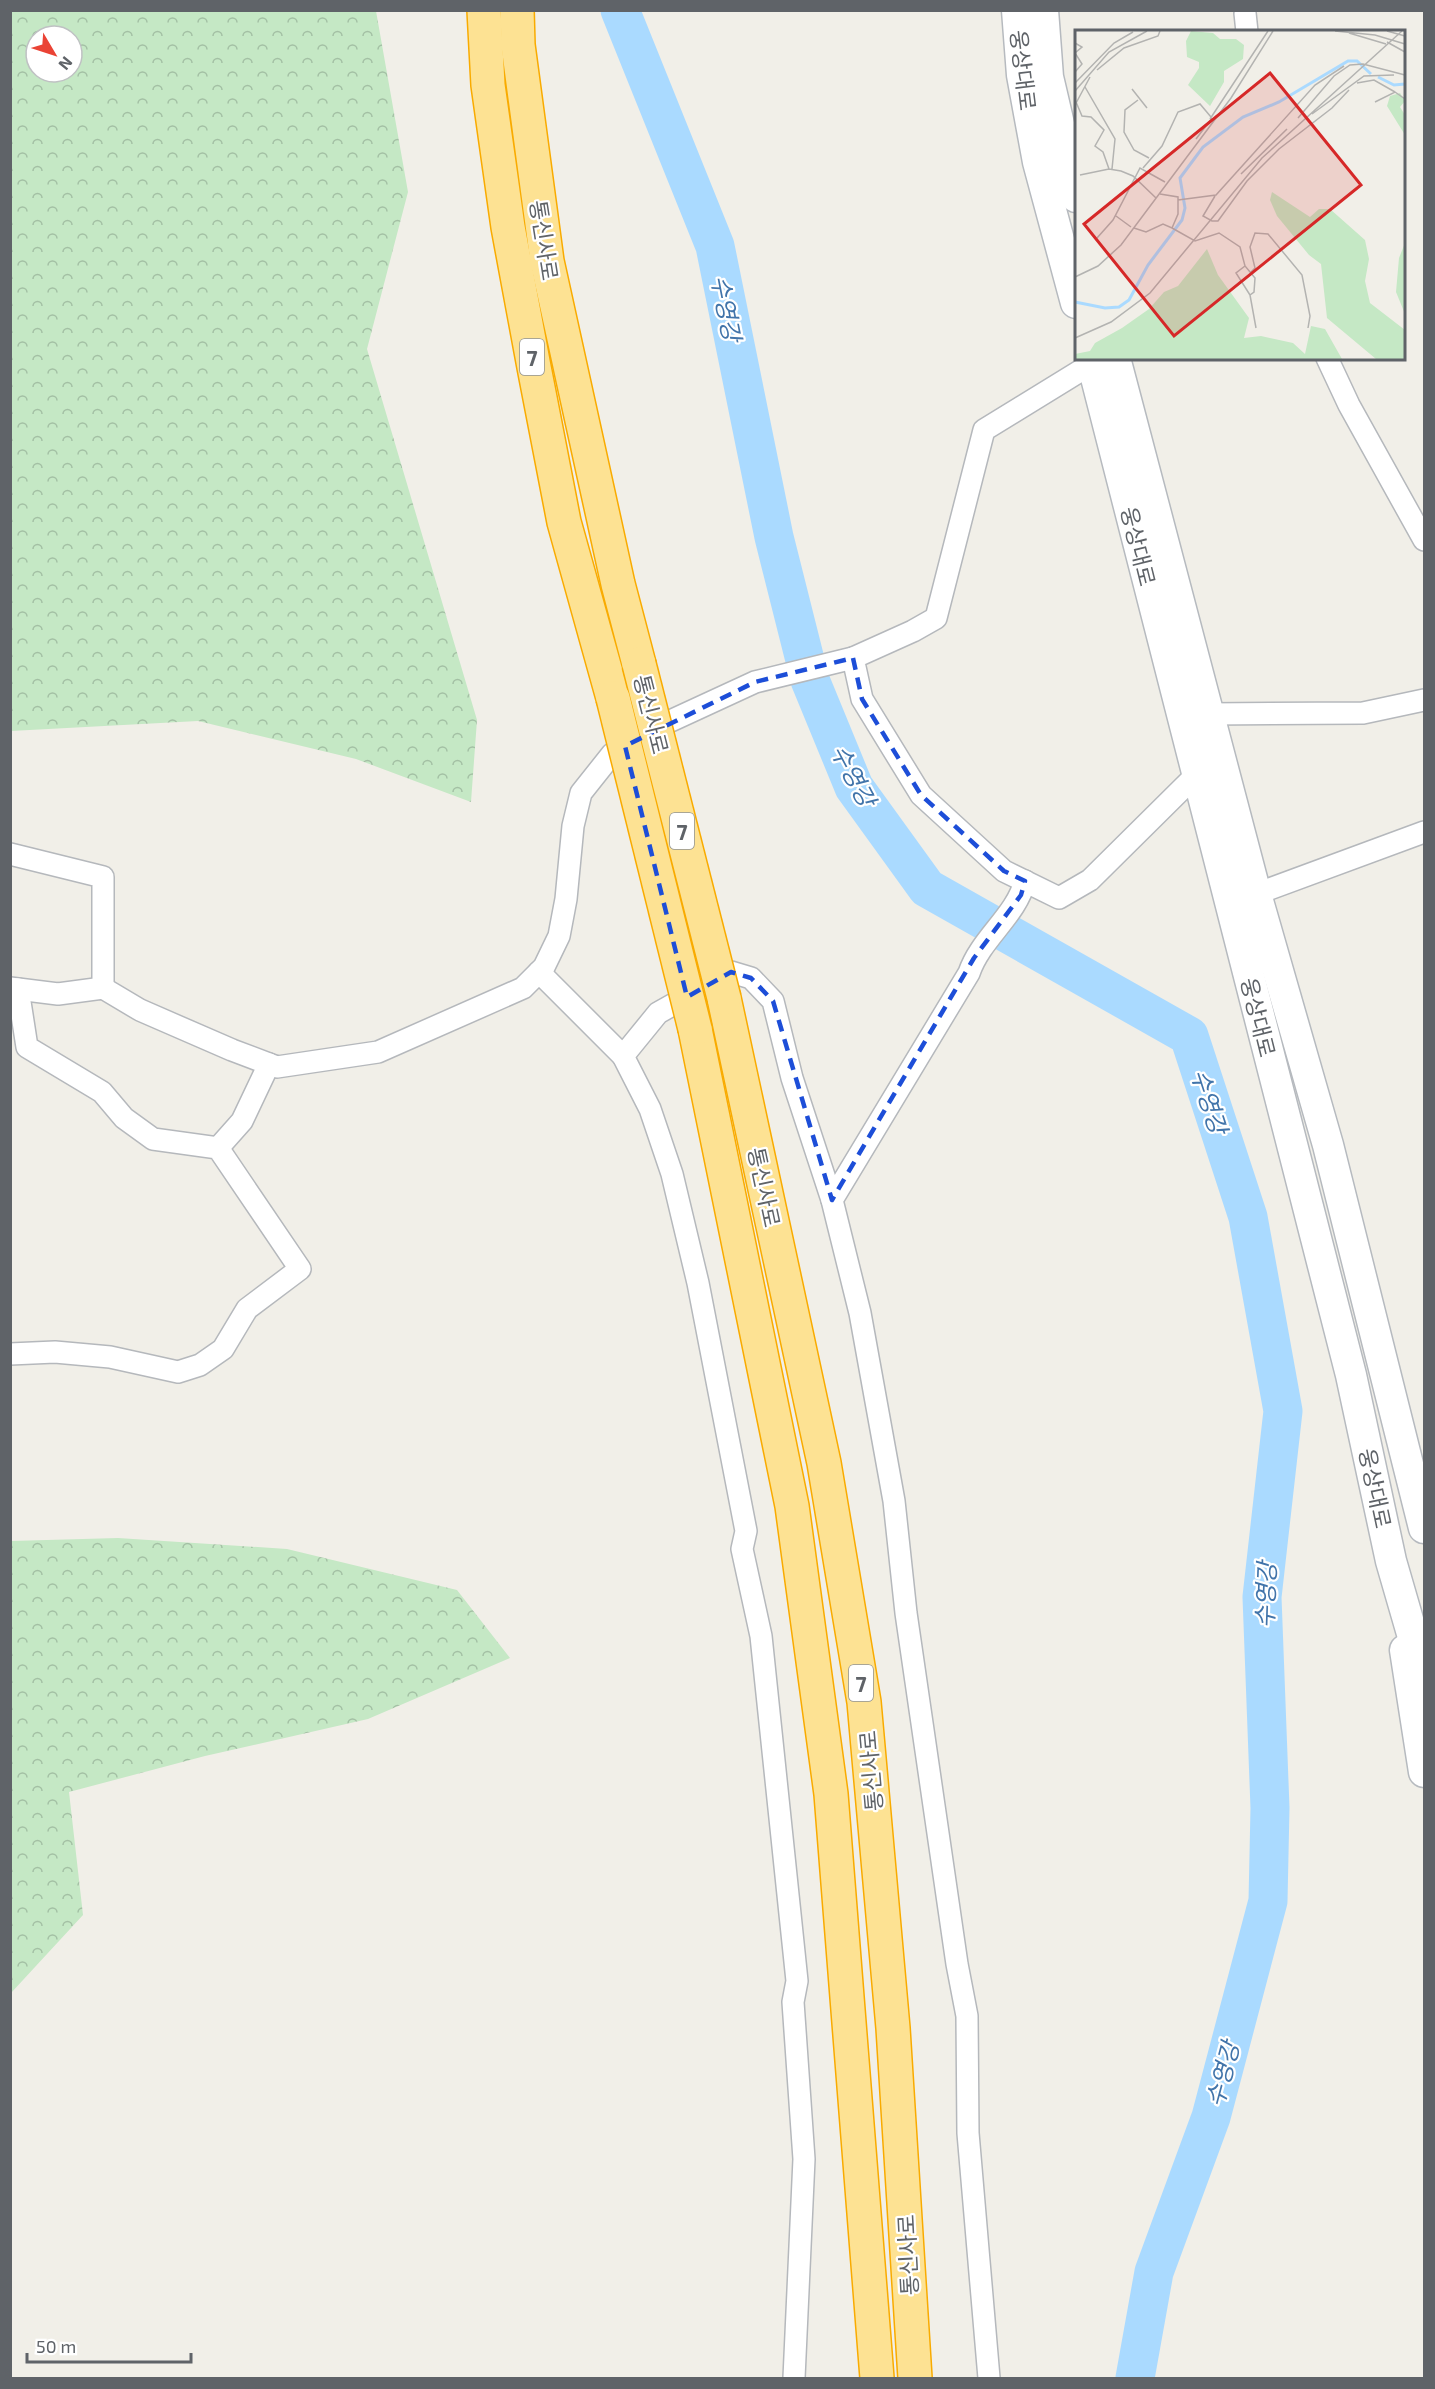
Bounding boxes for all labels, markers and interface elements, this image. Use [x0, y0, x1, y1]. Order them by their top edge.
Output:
north arrow [24, 24, 84, 84]
street label: 웅상대로 [1006, 28, 1042, 112]
inset map [1075, 30, 1405, 360]
text: N [55, 53, 77, 74]
street label: 통신사로 [526, 198, 564, 282]
water label: 수영강 [706, 273, 748, 346]
road number: 7 [520, 339, 544, 375]
street label: 웅상대로 [1117, 504, 1161, 588]
street label: 통신사로 [630, 672, 674, 756]
water label: 수영강 [826, 739, 884, 814]
road number: 7 [670, 813, 694, 849]
street label: 웅상대로 [1237, 975, 1281, 1059]
water label: 수영강 [1186, 1065, 1235, 1140]
street label: 통신사로 [744, 1145, 786, 1229]
street label: 웅상대로 [1355, 1446, 1397, 1530]
water label: 수영강 [1249, 1558, 1281, 1629]
road number: 7 [849, 1665, 873, 1701]
street label: 통신사로 [854, 1730, 886, 1812]
water label: 수영강 [1199, 2035, 1245, 2110]
street label: 통신사로 [892, 2214, 922, 2296]
scale bar [27, 2326, 190, 2364]
text: 50 m [36, 2335, 76, 2357]

